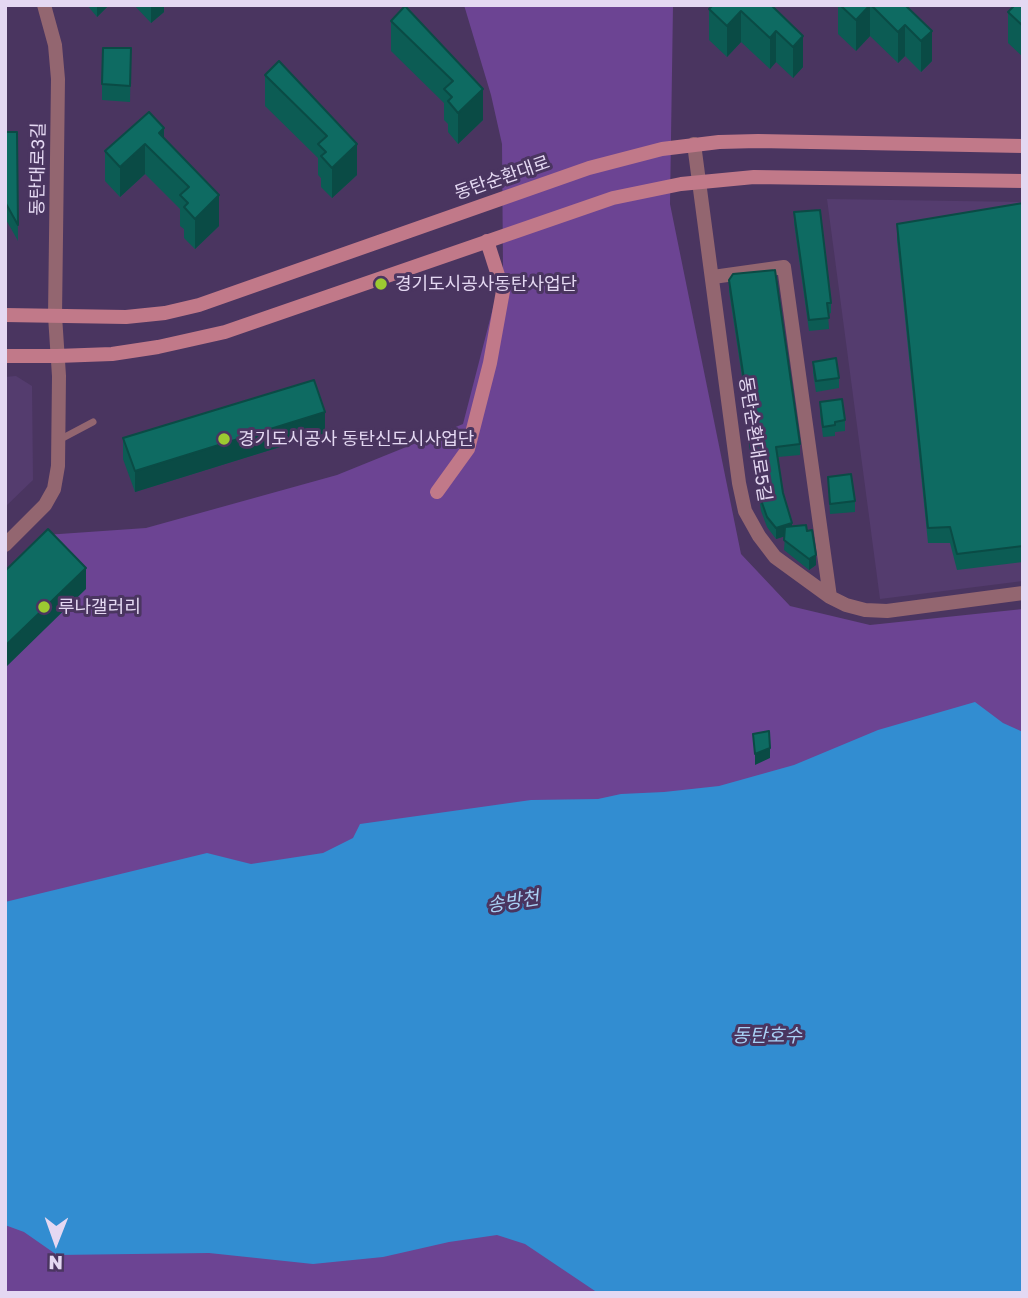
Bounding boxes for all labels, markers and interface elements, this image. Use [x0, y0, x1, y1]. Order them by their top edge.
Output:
street label: 동탄대로3길 [26, 122, 50, 216]
street label: 동탄순환대로 [452, 152, 552, 204]
place label: 경기도시공사동탄사업단 [395, 273, 577, 295]
marker: 경기도시공사동탄사업단 [373, 276, 389, 292]
street label: 동탄순환대로5길 [734, 375, 776, 503]
place label: 경기도시공사 동탄신도시사업단 [238, 428, 474, 450]
marker: 경기도시공사 동탄신도시사업단 [216, 431, 232, 447]
place label: 루나갤러리 [58, 596, 141, 618]
marker: 루나갤러리 [36, 599, 52, 615]
water label: 송방천 [485, 887, 541, 917]
water label: 동탄호수 [732, 1025, 802, 1047]
north arrow [21, 1207, 91, 1277]
text: N [48, 1252, 63, 1275]

